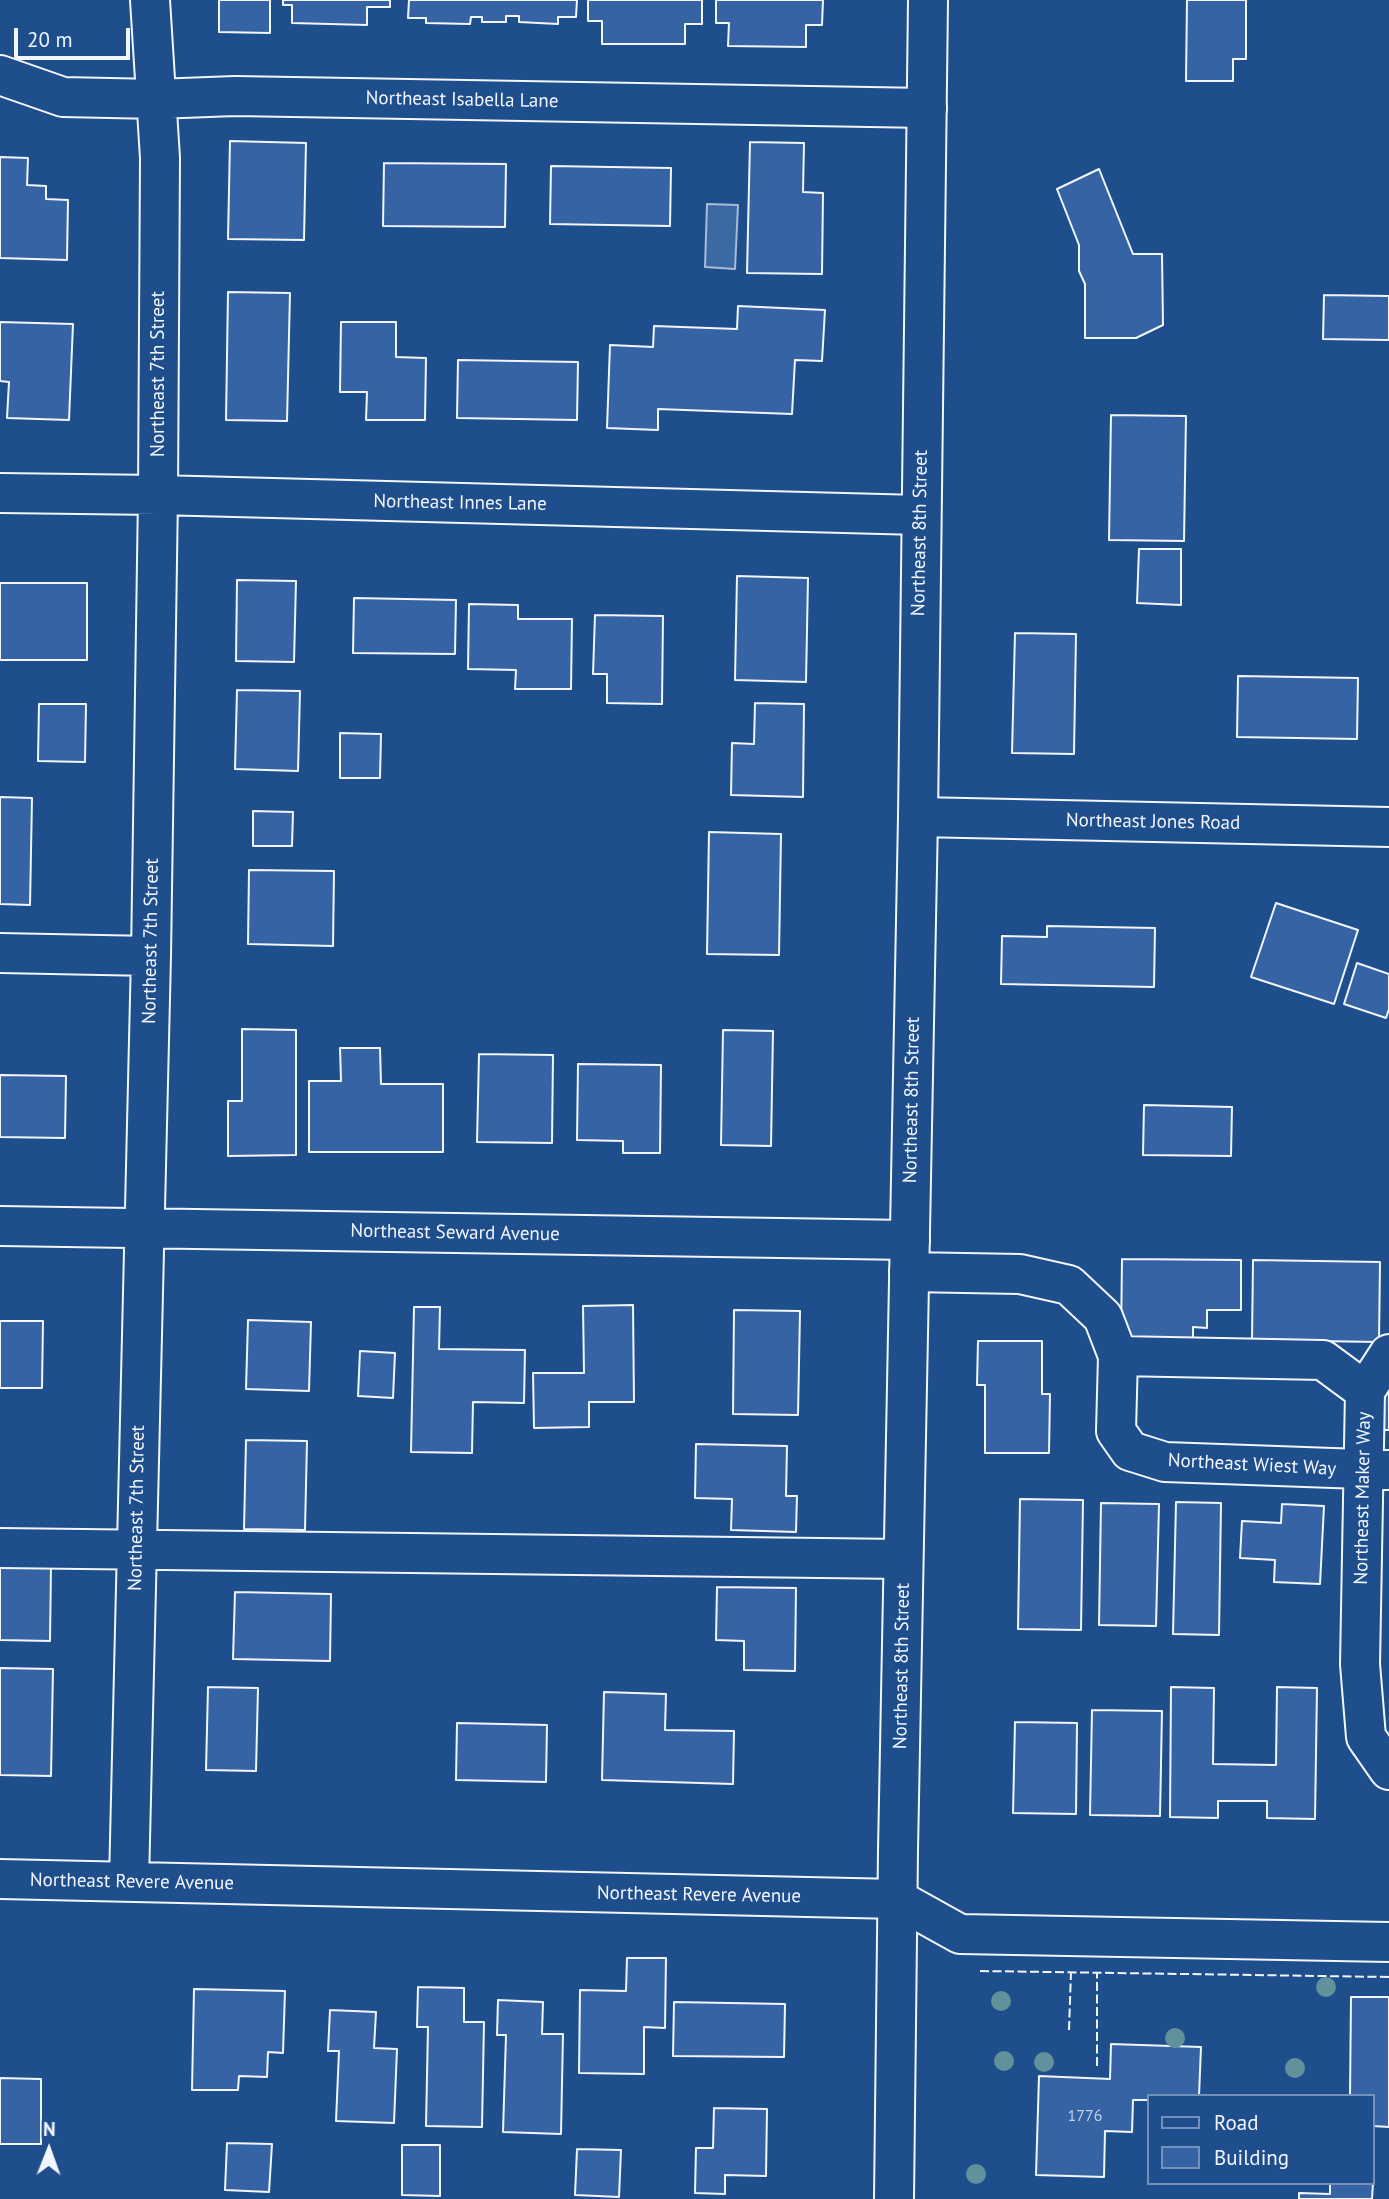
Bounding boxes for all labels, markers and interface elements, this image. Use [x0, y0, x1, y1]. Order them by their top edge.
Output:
scale bar [18, 14, 133, 58]
text: 20 m [27, 26, 73, 53]
street label: Northeast Isabella Lane [365, 87, 559, 113]
street label: Northeast 7th Street [148, 291, 170, 457]
street label: Northeast 8th Street [907, 450, 933, 616]
street label: Northeast Innes Lane [373, 490, 547, 516]
street label: Northeast Jones Road [1066, 809, 1240, 835]
street label: Northeast 7th Street [138, 858, 164, 1024]
street label: Northeast 8th Street [899, 1017, 925, 1183]
street label: Northeast Seward Avenue [350, 1220, 560, 1246]
street label: Northeast Maker Way [1350, 1411, 1376, 1585]
street label: Northeast 7th Street [124, 1425, 150, 1591]
street label: Northeast Wiest Way [1167, 1449, 1337, 1481]
street label: Northeast 8th Street [889, 1583, 915, 1749]
street label: Northeast Revere Avenue [30, 1869, 234, 1895]
street label: Northeast Revere Avenue [597, 1882, 801, 1908]
legend [1148, 2094, 1375, 2185]
house number: 1776 [1068, 2106, 1102, 2126]
text: Road [1214, 2109, 1258, 2136]
north arrow [14, 2115, 84, 2185]
text: N [43, 2117, 56, 2141]
text: Building [1214, 2144, 1289, 2171]

